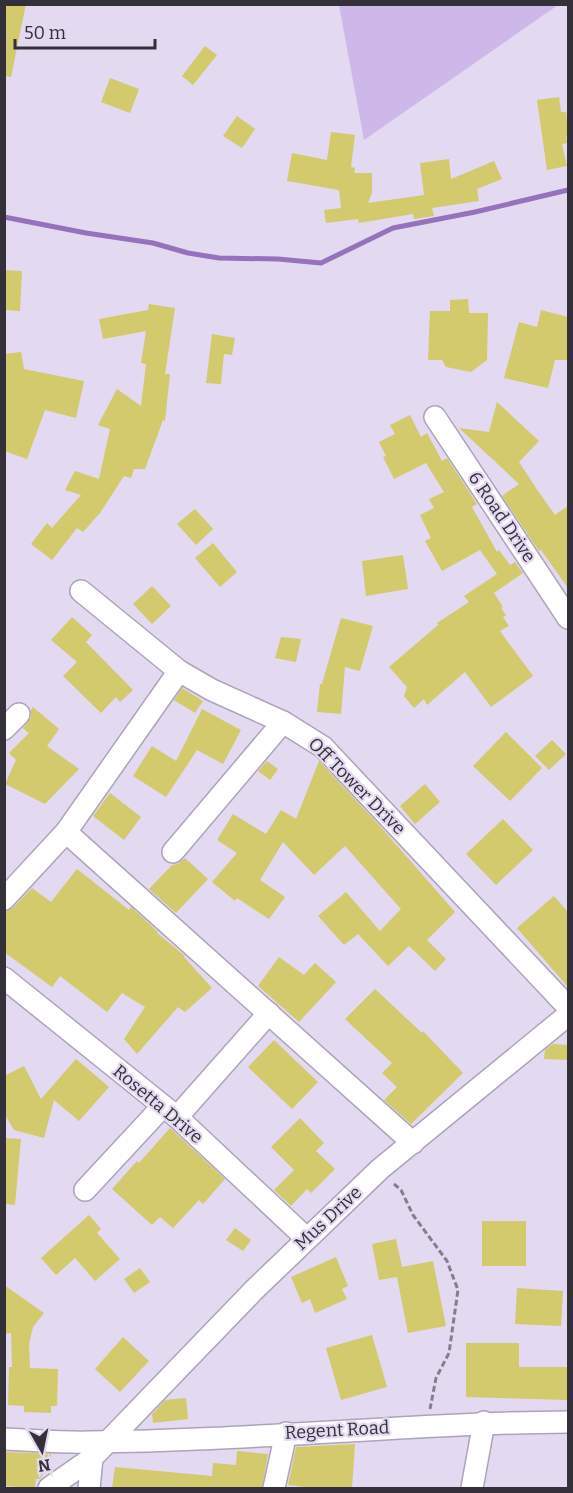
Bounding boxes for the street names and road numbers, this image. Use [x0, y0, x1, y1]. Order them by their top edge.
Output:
street label: 6 Road Drive [464, 468, 540, 566]
street label: Off Tower Drive [304, 733, 410, 839]
street label: Rosetta Drive [108, 1060, 208, 1148]
street label: Mus Drive [290, 1181, 366, 1255]
street label: Regent Road [284, 1416, 390, 1444]

